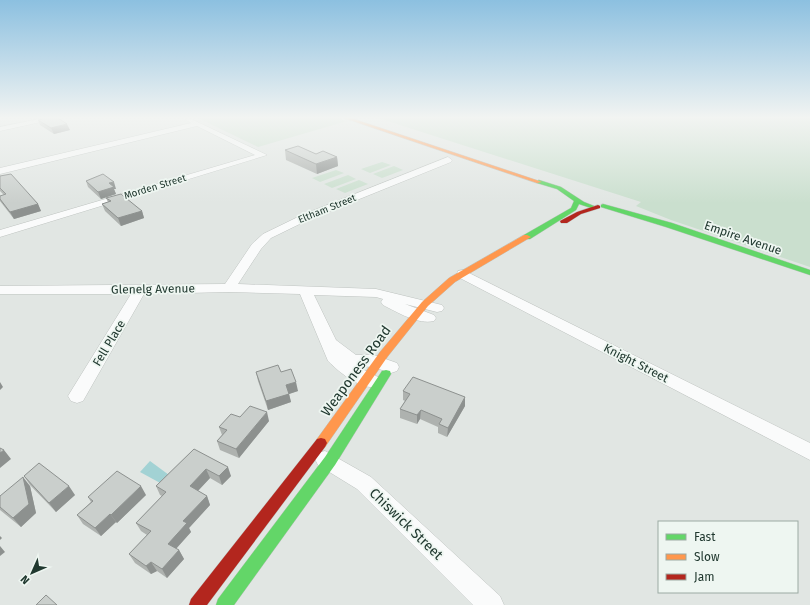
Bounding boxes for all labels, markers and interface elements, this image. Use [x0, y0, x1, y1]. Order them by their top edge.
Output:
street label: Morden Street [123, 172, 188, 202]
street label: Eltham Street [296, 192, 358, 226]
street label: Empire Avenue [702, 218, 784, 258]
street label: Glenelg Avenue [111, 281, 195, 297]
street label: Fell Place [90, 317, 128, 369]
street label: Weaponess Road [317, 322, 395, 420]
street label: Knight Street [601, 341, 671, 386]
street label: Chiswick Street [366, 485, 447, 564]
legend [658, 521, 798, 593]
text: Fast [694, 530, 716, 544]
text: Slow [694, 550, 720, 564]
north arrow [12, 553, 52, 593]
text: Jam [694, 570, 714, 584]
text: N [18, 573, 32, 587]

